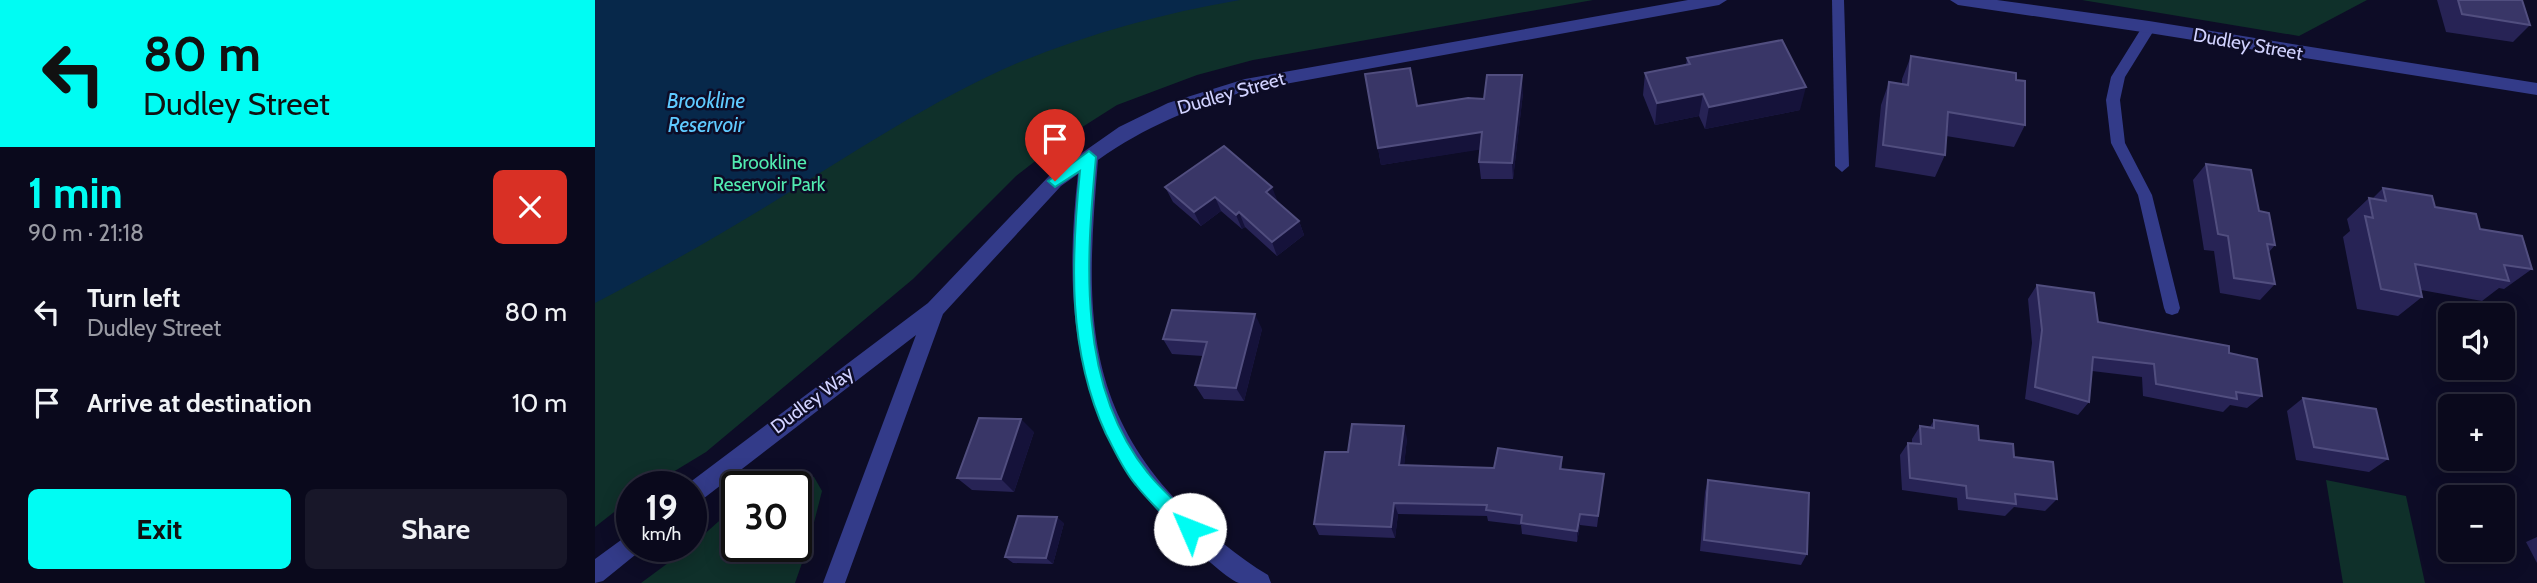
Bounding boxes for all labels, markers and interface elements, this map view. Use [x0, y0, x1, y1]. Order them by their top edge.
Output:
street label: Dudley Street [2191, 23, 2305, 65]
text: 80 m [143, 24, 261, 83]
icon: left [28, 28, 119, 119]
street label: Dudley Street [1175, 66, 1288, 119]
text: Dudley Street [143, 84, 330, 123]
water label: Brookline Reservoir [667, 88, 746, 137]
pin [1025, 109, 1085, 181]
icon: arrive [1036, 120, 1074, 158]
park label: Brookline Reservoir Park [713, 151, 826, 196]
text: 1 min [28, 167, 123, 219]
button: close [493, 170, 567, 244]
text: 90 m · 21:18 [28, 219, 144, 247]
text: Turn left [87, 282, 180, 314]
icon: left [28, 293, 66, 331]
text: 80 m [504, 296, 567, 328]
map controls [2438, 303, 2515, 562]
button: sound [2438, 303, 2515, 380]
text: Dudley Street [87, 314, 221, 342]
street label: Dudley Way [766, 361, 858, 439]
icon: arrive [28, 384, 66, 422]
text: Arrive at destination [87, 387, 312, 419]
text: 10 m [512, 387, 567, 419]
button: + [2438, 394, 2515, 471]
speed limit sign: 30 [721, 471, 812, 562]
button: − [2438, 485, 2515, 562]
text: 19 [645, 486, 678, 529]
button: Exit [28, 489, 291, 569]
button: Share [305, 489, 567, 569]
position arrow [1153, 492, 1227, 566]
text: km/h [642, 523, 681, 545]

